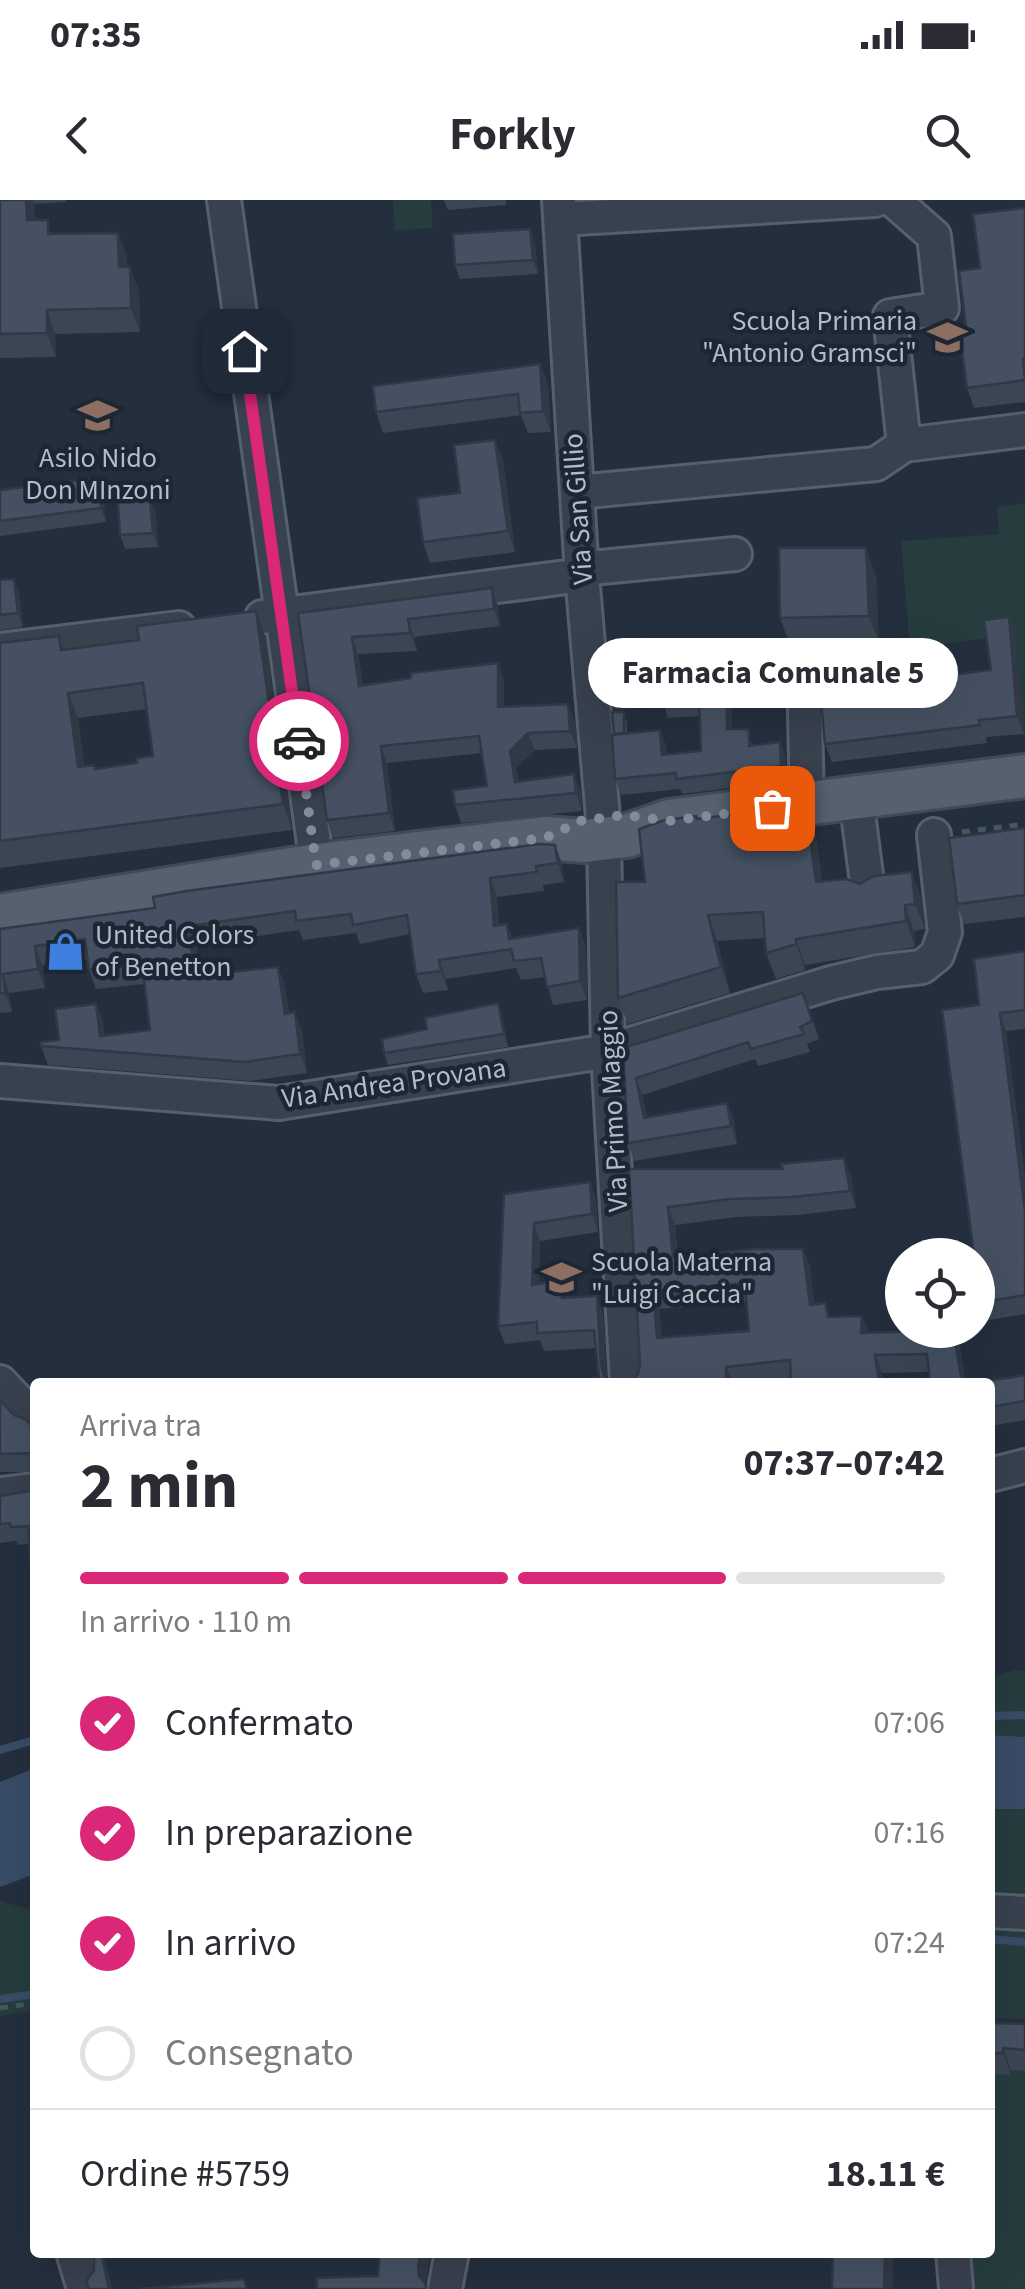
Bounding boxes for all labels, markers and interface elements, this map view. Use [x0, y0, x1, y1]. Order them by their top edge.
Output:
text: 07:35 [50, 8, 142, 62]
text: Forkly [449, 103, 576, 167]
icon: back [50, 108, 105, 163]
icon: search [920, 108, 975, 163]
place label: Scuola Primaria "Antonio Gramsci" [702, 301, 917, 373]
pin [202, 309, 287, 394]
school or university icon: Scuola Primaria "Antonio Gramsci" [926, 316, 968, 358]
icon: home [217, 324, 272, 379]
school or university icon: Asilo Nido Don MInzoni [77, 395, 119, 437]
street label: Via San Gillio [553, 432, 603, 586]
place label: Asilo Nido Don MInzoni [25, 438, 171, 510]
callout: Farmacia Comunale 5 [587, 638, 957, 708]
text: Farmacia Comunale 5 [622, 650, 924, 696]
courier [249, 691, 349, 791]
icon: car [272, 714, 327, 769]
pin [730, 766, 815, 851]
icon: bag [745, 781, 800, 836]
place label: United Colors of Benetton [95, 915, 254, 987]
shop icon: United Colors of Benetton [44, 930, 86, 972]
street label: Via Primo Maggio [588, 1009, 638, 1213]
street label: Via Andrea Provana [279, 1047, 509, 1119]
map controls [885, 1238, 995, 1348]
button: locate [885, 1238, 995, 1348]
place label: Scuola Materna "Luigi Caccia" [591, 1242, 772, 1314]
school or university icon: Scuola Materna "Luigi Caccia" [540, 1257, 582, 1299]
text: Arriva tra [80, 1403, 202, 1449]
text: 07:37–07:42 [743, 1436, 945, 1490]
text: 2 min [80, 1440, 238, 1533]
text: In arrivo · 110 m [80, 1599, 292, 1645]
icon: check [80, 1696, 135, 1751]
text: Confermato [165, 1696, 354, 1750]
text: 07:06 [873, 1700, 945, 1746]
icon: check [80, 1806, 135, 1861]
text: In preparazione [165, 1806, 413, 1860]
text: 07:16 [873, 1810, 945, 1856]
icon: check [80, 1916, 135, 1971]
text: In arrivo [165, 1916, 296, 1970]
text: 07:24 [873, 1920, 945, 1966]
text: Consegnato [165, 2026, 354, 2080]
text: Ordine #5759 [80, 2147, 290, 2201]
text: 18.11 € [826, 2147, 945, 2201]

